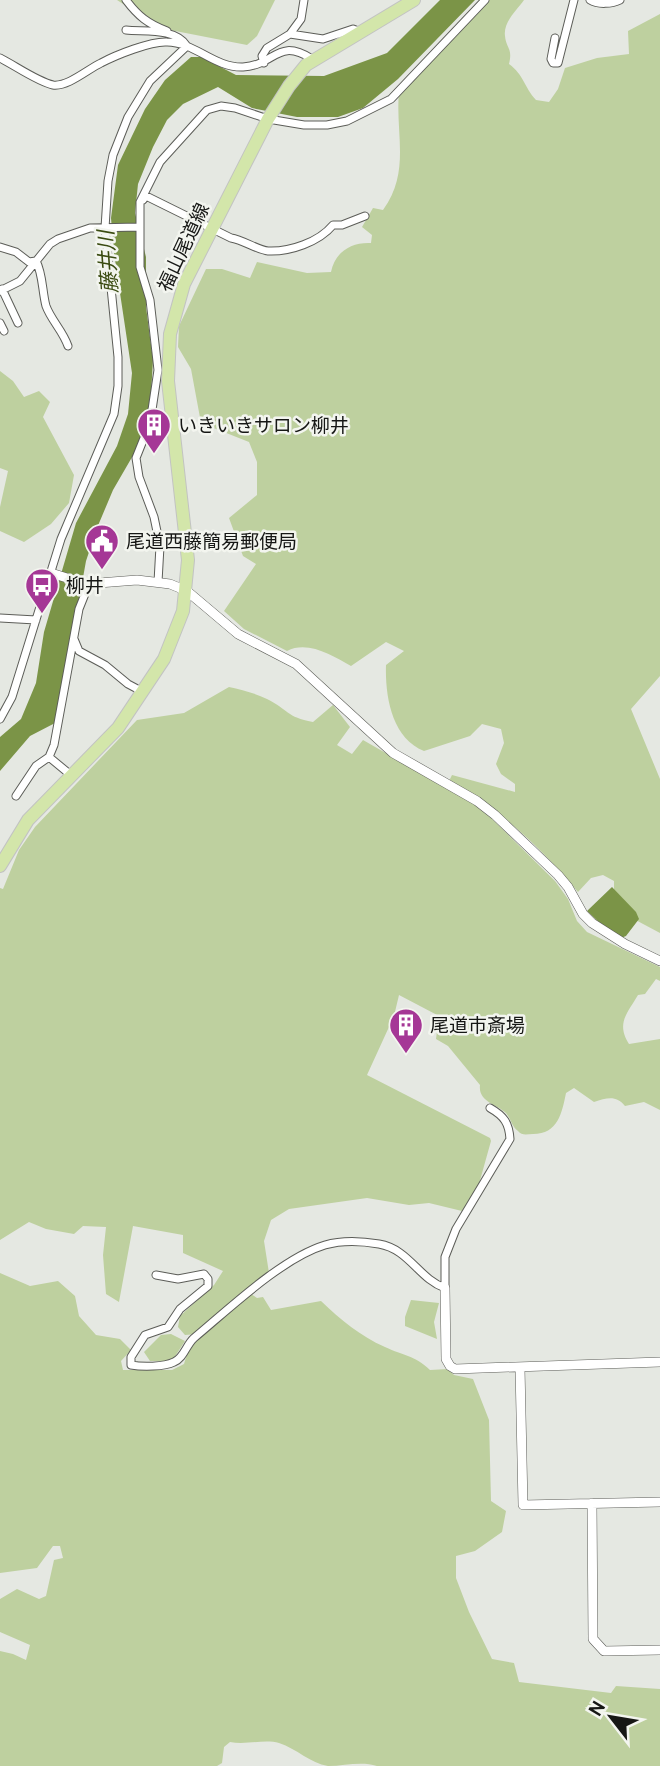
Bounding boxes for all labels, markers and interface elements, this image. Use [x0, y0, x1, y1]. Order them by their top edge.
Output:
street label: 福山尾道線 [153, 199, 214, 295]
water label: 藤井川 [93, 228, 122, 294]
building icon: いきいきサロン柳井 [135, 406, 173, 455]
place label: いきいきサロン柳井 [178, 414, 349, 437]
public building icon: 尾道西藤簡易郵便局 [83, 522, 121, 571]
place label: 尾道西藤簡易郵便局 [126, 530, 297, 553]
bus stop icon: 柳井 [23, 566, 61, 615]
place label: 柳井 [66, 574, 104, 597]
building icon: 尾道市斎場 [387, 1006, 425, 1055]
place label: 尾道市斎場 [430, 1014, 525, 1037]
north arrow [576, 1682, 646, 1752]
text: N [584, 1697, 610, 1720]

